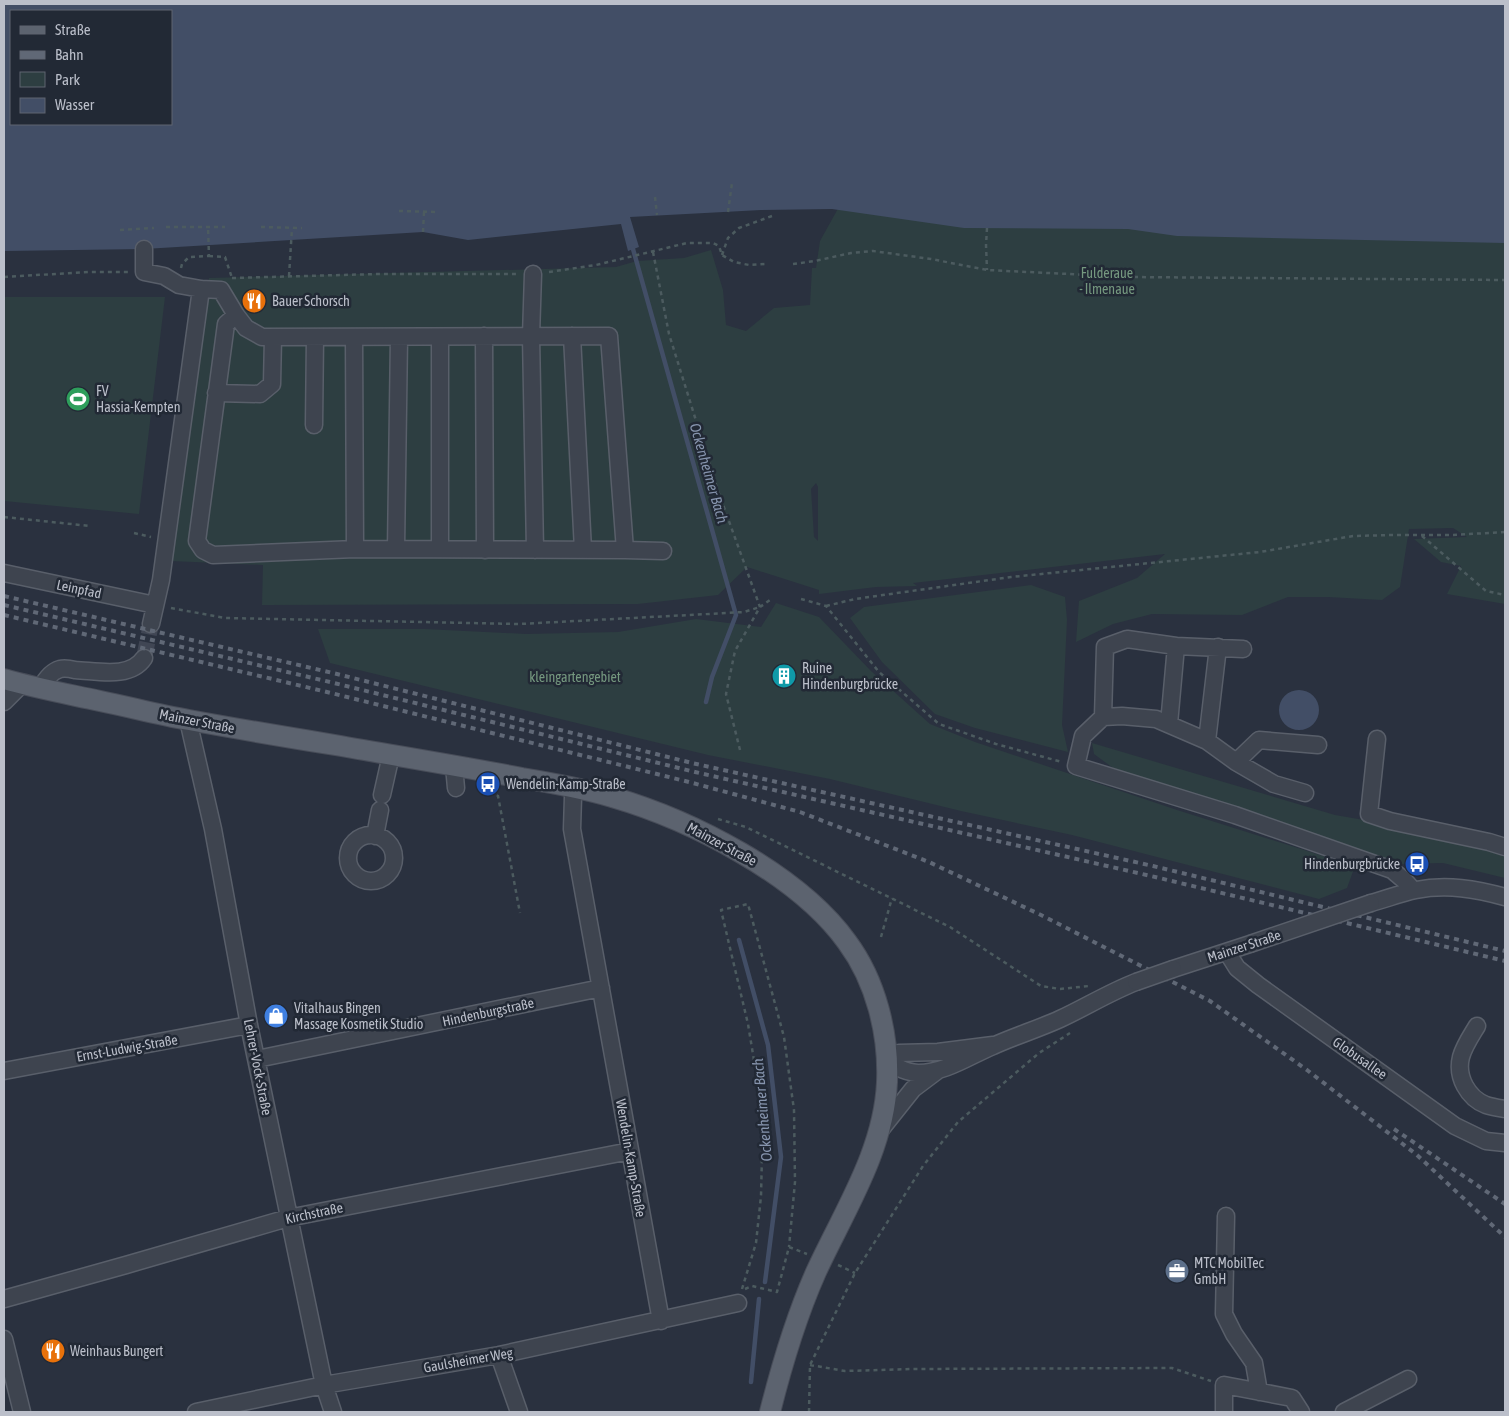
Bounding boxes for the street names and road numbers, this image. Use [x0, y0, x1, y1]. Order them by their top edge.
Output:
street label: Leinpfad [55, 576, 103, 602]
street label: Mainzer Straße [158, 706, 236, 736]
street label: Mainzer Straße [685, 819, 759, 869]
street label: Mainzer Straße [1205, 927, 1283, 965]
street label: Hindenburgstraße [441, 994, 535, 1030]
street label: Lehrer-Vock-Straße [241, 1017, 275, 1117]
street label: Ernst-Ludwig-Straße [75, 1031, 179, 1065]
street label: Globusallee [1330, 1034, 1390, 1082]
street label: Wendelin-Kamp-Straße [613, 1098, 649, 1218]
street label: Kirchstraße [284, 1199, 344, 1227]
street label: Gaulsheimer Weg [422, 1344, 514, 1376]

